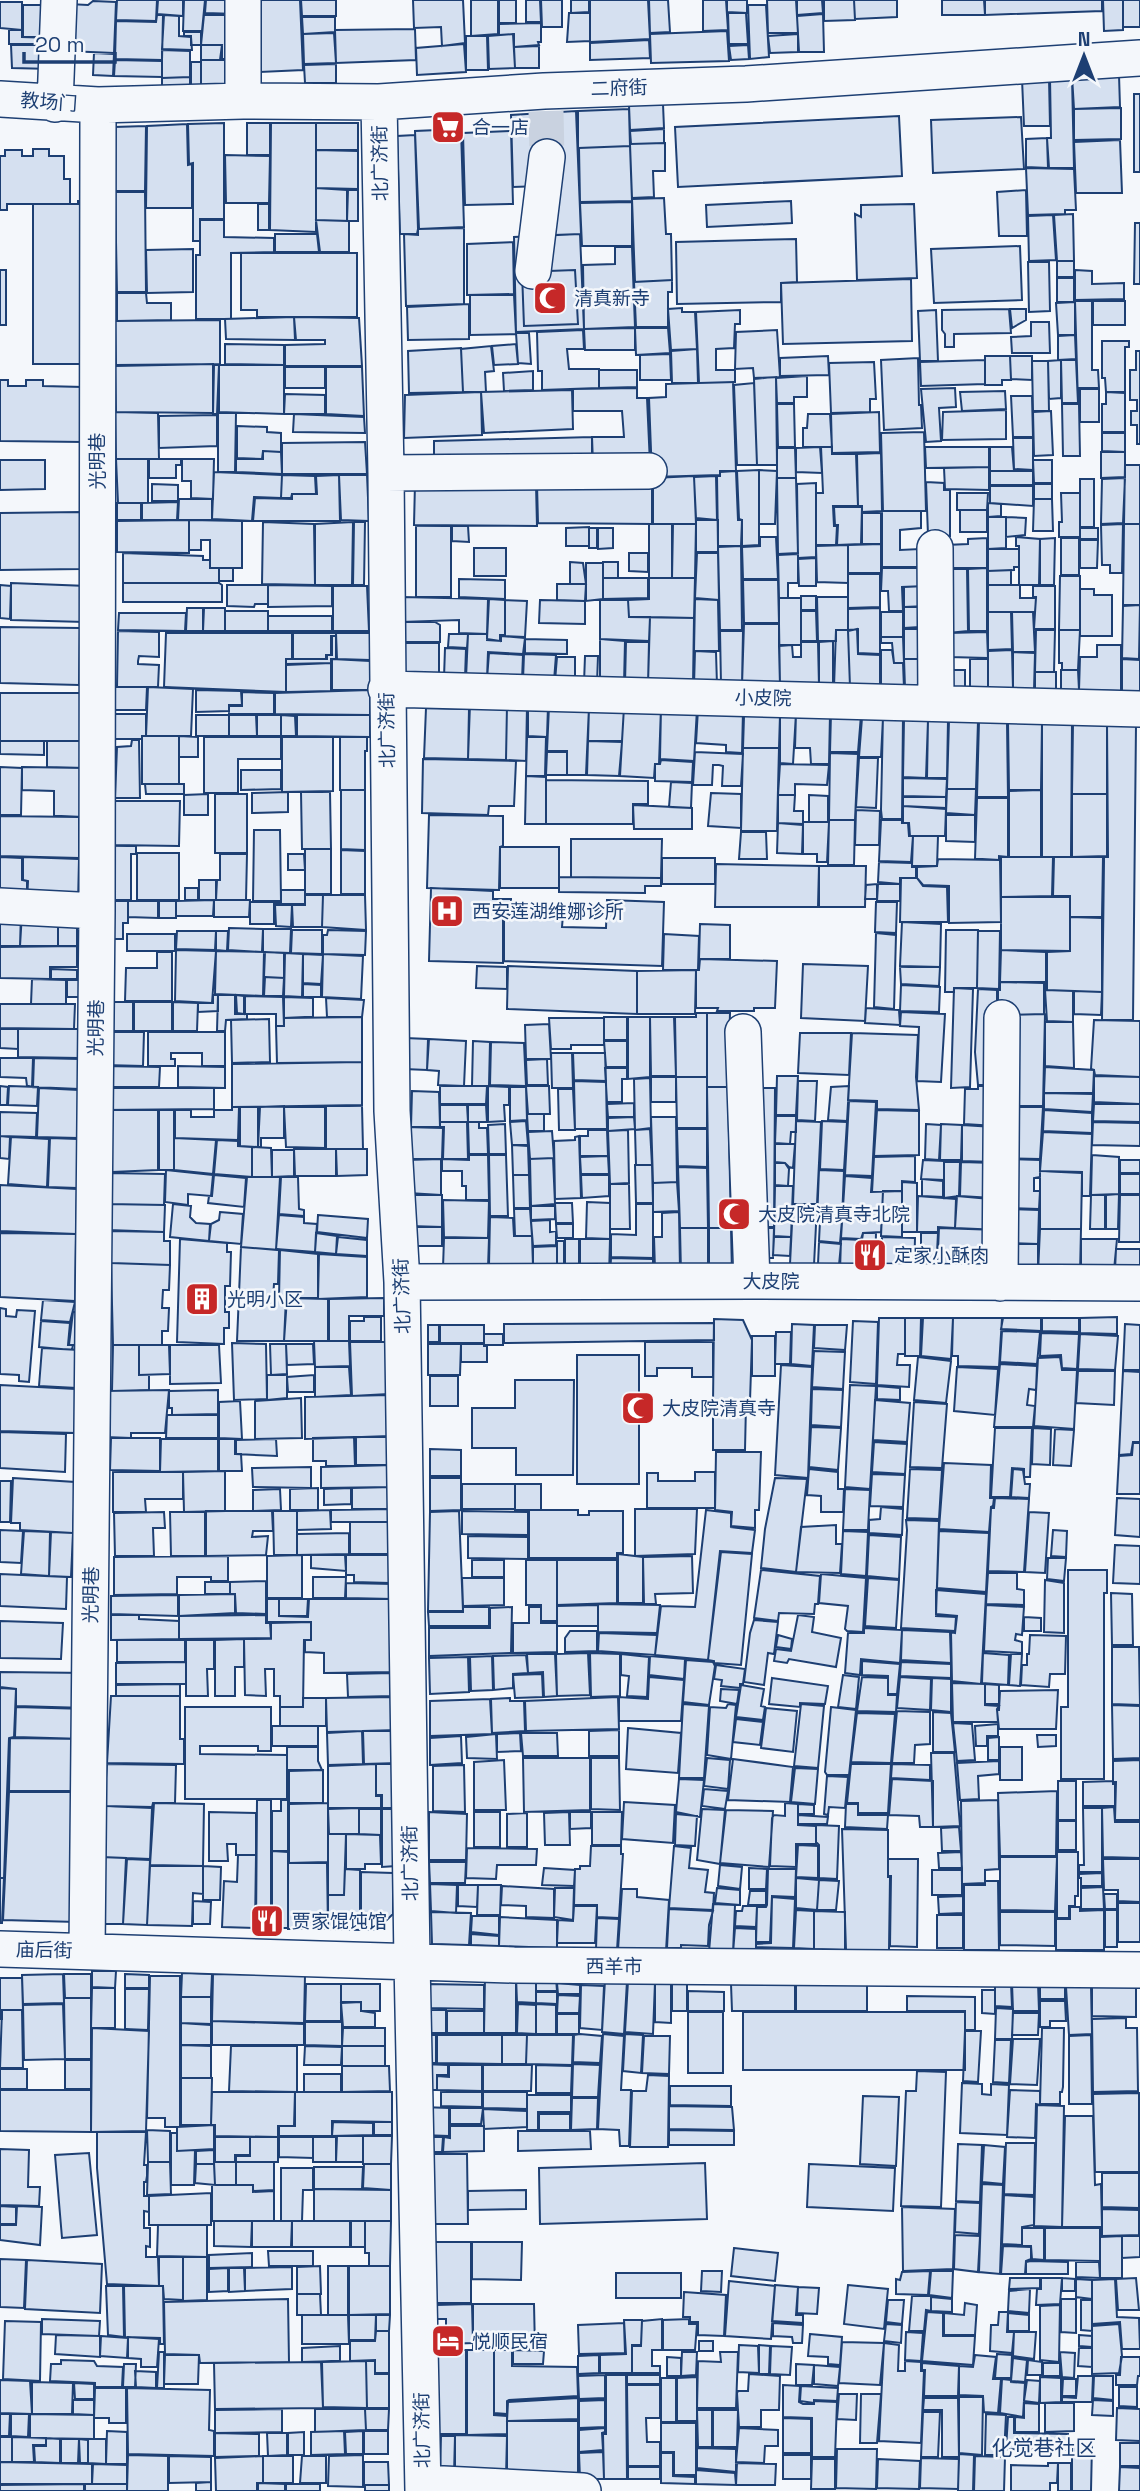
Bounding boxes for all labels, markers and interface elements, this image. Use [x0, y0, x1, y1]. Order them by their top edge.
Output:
scale bar [24, 21, 116, 65]
north arrow [1049, 21, 1119, 91]
text: N [1078, 27, 1090, 52]
text: 20 m [35, 31, 85, 58]
street label: 二府街 [590, 75, 648, 101]
street label: 教场门 [20, 88, 78, 116]
supermarket icon: 合一店 [429, 108, 467, 146]
place label: 合一店 [472, 115, 529, 140]
street label: 北广济街 [367, 125, 393, 201]
mosque icon: 清真新寺 [531, 279, 569, 317]
place label: 清真新寺 [574, 286, 650, 311]
street label: 光明巷 [85, 432, 110, 490]
street label: 小皮院 [734, 685, 792, 711]
street label: 北广济街 [374, 692, 400, 768]
hospital icon: 西安莲湖维娜诊所 [428, 892, 466, 930]
place label: 西安莲湖维娜诊所 [472, 899, 624, 924]
street label: 光明巷 [83, 999, 109, 1057]
mosque icon: 大皮院清真寺北院 [715, 1195, 753, 1233]
place label: 大皮院清真寺北院 [758, 1202, 910, 1227]
restaurant icon: 定家小酥肉 [851, 1236, 889, 1274]
place label: 定家小酥肉 [894, 1243, 989, 1268]
street label: 北广济街 [388, 1258, 416, 1334]
street label: 大皮院 [742, 1269, 800, 1294]
building icon: 光明小区 [183, 1280, 221, 1318]
place label: 光明小区 [227, 1287, 303, 1312]
mosque icon: 大皮院清真寺 [619, 1389, 657, 1427]
place label: 大皮院清真寺 [662, 1396, 776, 1421]
street label: 光明巷 [78, 1566, 104, 1624]
street label: 北广济街 [397, 1825, 423, 1901]
restaurant icon: 贾家馄饨馆 [248, 1902, 286, 1940]
place label: 贾家馄饨馆 [292, 1909, 387, 1934]
street label: 庙后街 [15, 1937, 73, 1963]
street label: 西羊市 [585, 1954, 643, 1979]
hotel icon: 悦顺民宿 [429, 2322, 467, 2360]
place label: 悦顺民宿 [472, 2329, 548, 2354]
street label: 北广济街 [409, 2392, 435, 2468]
district label: 化觉巷社区 [992, 2434, 1097, 2461]

